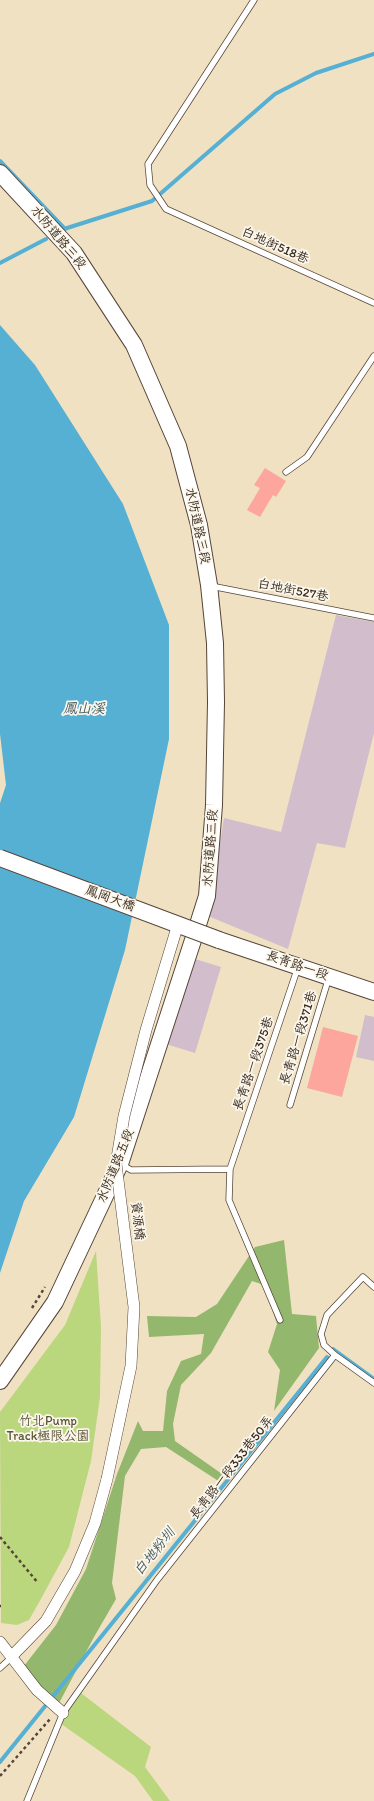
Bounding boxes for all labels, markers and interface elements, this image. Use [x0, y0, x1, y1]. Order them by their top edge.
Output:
street label: 水防道路三段 [27, 203, 89, 273]
street label: 白地街518巷 [239, 224, 311, 268]
street label: 水防道路三段 [181, 486, 213, 566]
street label: 白地街527巷 [256, 576, 330, 606]
water label: 鳳山溪 [63, 701, 105, 717]
street label: 水防道路三段 [200, 809, 222, 887]
street label: 鳳岡大橋 [83, 883, 137, 915]
street label: 長青路一段 [264, 948, 330, 984]
street label: 長青路一段371巷 [277, 989, 321, 1087]
street label: 長青路一段375巷 [231, 1015, 277, 1113]
street label: 水防道路五段 [94, 1127, 138, 1205]
street label: 資源橋 [127, 1201, 147, 1241]
street label: 長青路一段333巷50弄 [187, 1413, 277, 1523]
park label: 竹北Pump Track極限公園 [7, 1414, 89, 1445]
water label: 白地粉圳 [131, 1525, 179, 1579]

